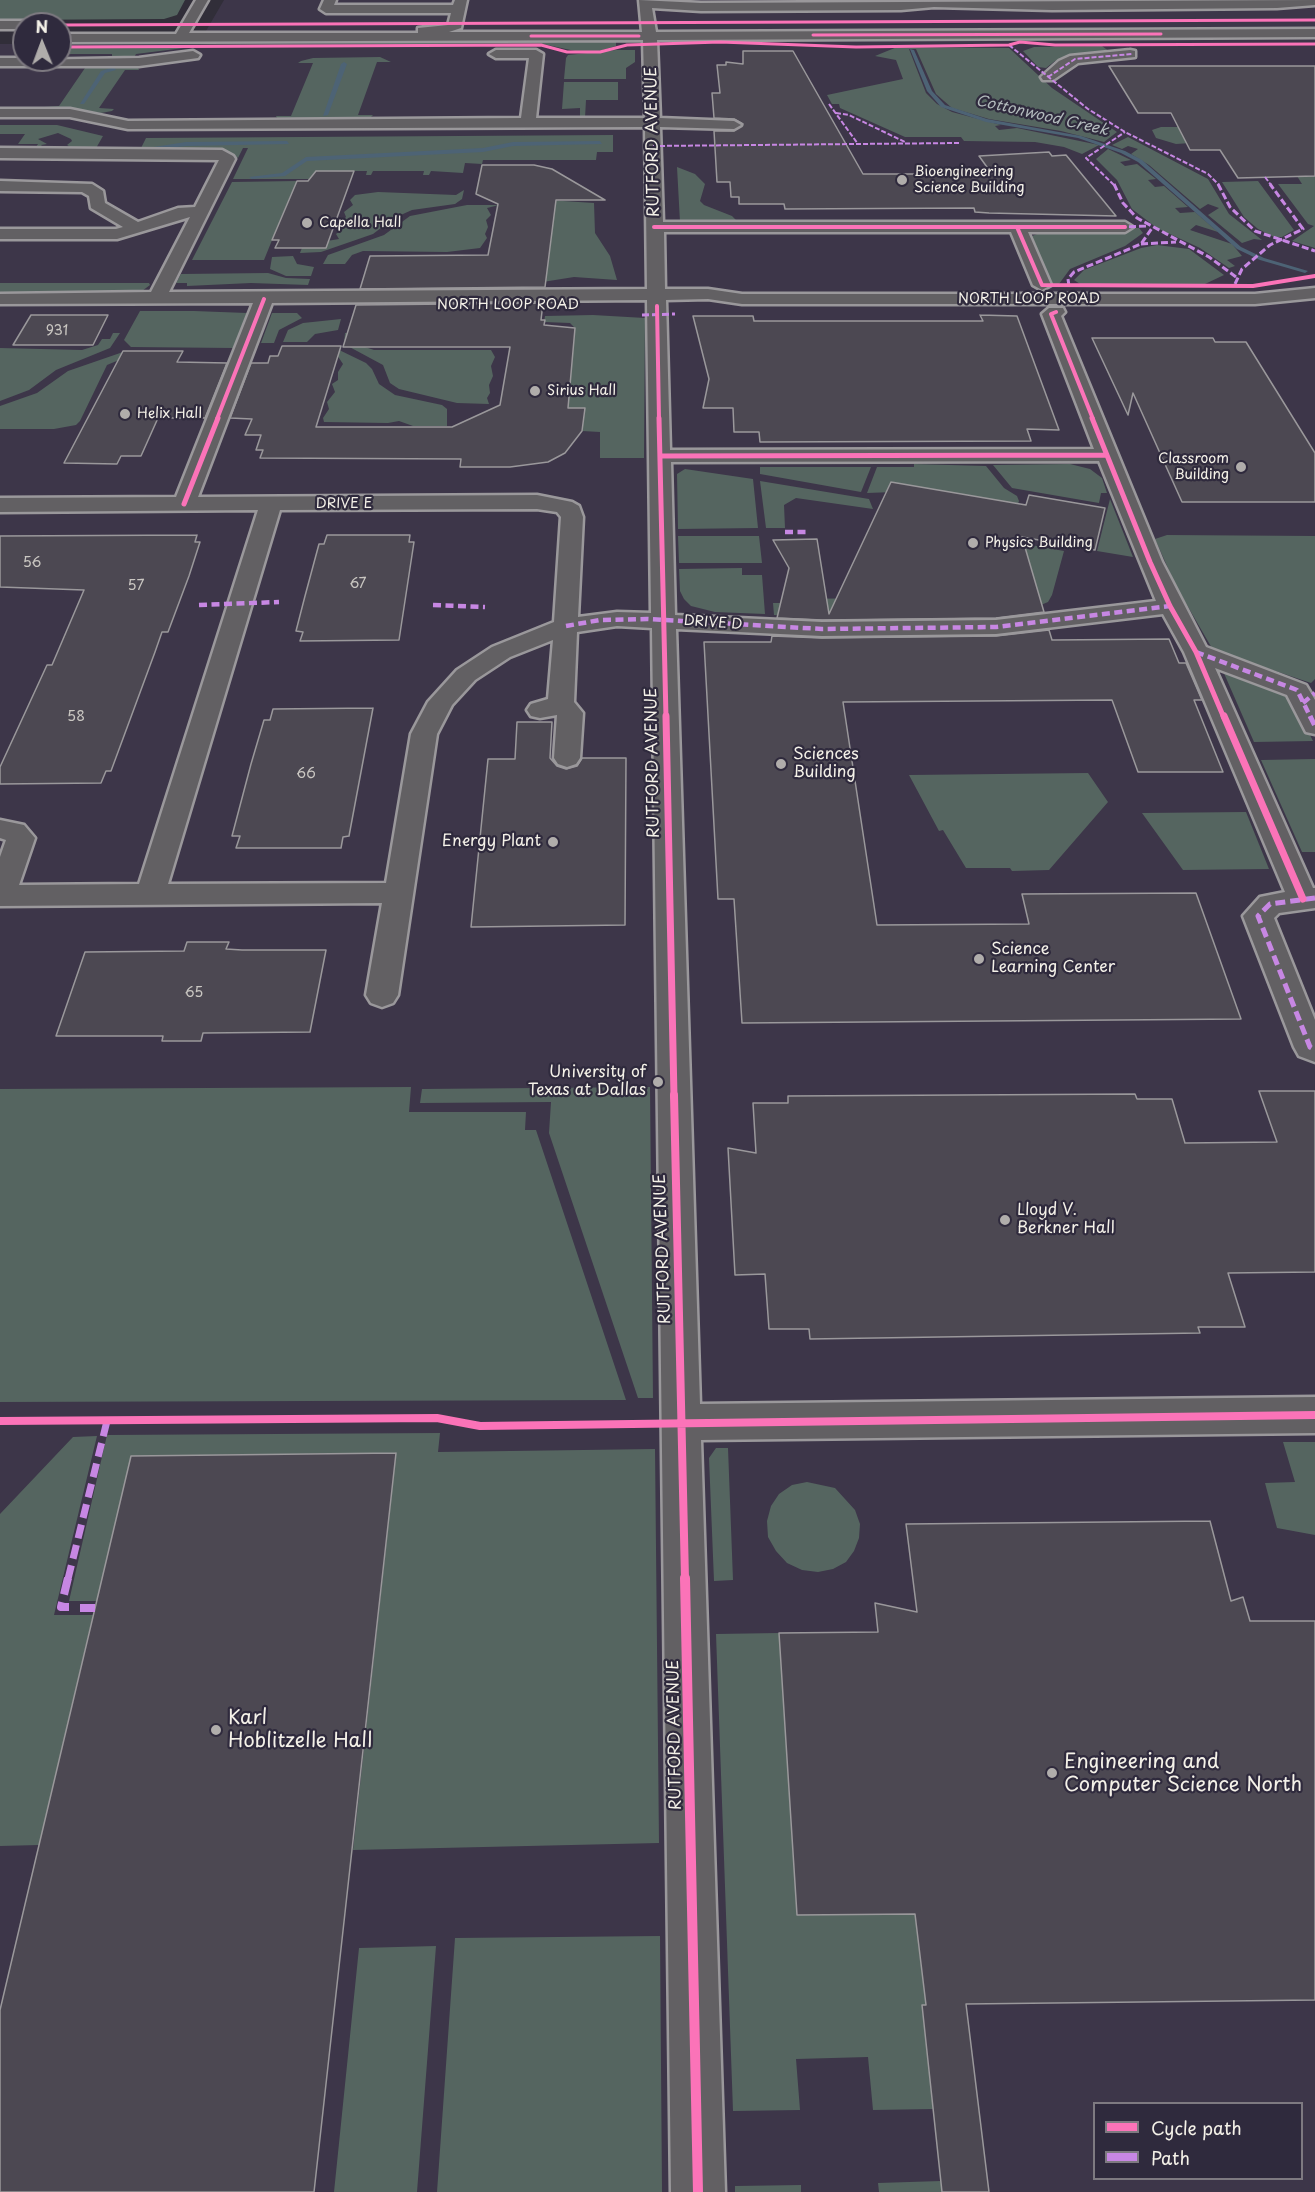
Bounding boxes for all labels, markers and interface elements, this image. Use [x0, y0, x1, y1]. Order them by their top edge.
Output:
north arrow [12, 12, 72, 72]
text: N [35, 14, 48, 38]
street label: RUTFORD AVENUE [642, 67, 664, 217]
water label: Cottonwood Creek [974, 92, 1110, 140]
place label: Bioengineering Science Building [914, 164, 1025, 196]
marker: Bioengineering Science Building [895, 173, 909, 187]
place label: Capella Hall [319, 215, 401, 231]
marker: Capella Hall [300, 216, 314, 230]
street label: NORTH LOOP ROAD [958, 291, 1100, 307]
street label: NORTH LOOP ROAD [437, 297, 579, 313]
house number: 931 [46, 323, 68, 339]
place label: Sirius Hall [547, 383, 616, 399]
marker: Sirius Hall [528, 384, 542, 398]
place label: Helix Hall [137, 406, 202, 422]
marker: Helix Hall [118, 407, 132, 421]
place label: Classroom Building [1158, 451, 1229, 484]
marker: Classroom Building [1234, 460, 1248, 474]
street label: DRIVE E [316, 496, 372, 512]
place label: Physics Building [985, 535, 1093, 551]
marker: Physics Building [966, 536, 980, 550]
house number: 56 [23, 555, 41, 571]
house number: 67 [349, 576, 367, 592]
house number: 57 [128, 578, 144, 594]
street label: DRIVE D [683, 613, 743, 633]
street label: RUTFORD AVENUE [642, 688, 664, 838]
house number: 58 [67, 709, 85, 725]
place label: Sciences Building [793, 745, 859, 783]
marker: Sciences Building [774, 757, 788, 771]
house number: 66 [296, 766, 316, 782]
place label: Energy Plant [442, 832, 541, 852]
marker: Energy Plant [546, 835, 560, 849]
place label: Science Learning Center [991, 940, 1115, 978]
marker: Science Learning Center [972, 952, 986, 966]
house number: 65 [185, 985, 203, 1001]
place label: University of Texas at Dallas [528, 1063, 646, 1101]
marker: University of Texas at Dallas [651, 1075, 665, 1089]
street label: RUTFORD AVENUE [651, 1174, 675, 1324]
place label: Lloyd V. Berkner Hall [1017, 1201, 1115, 1239]
marker: Lloyd V. Berkner Hall [998, 1213, 1012, 1227]
street label: RUTFORD AVENUE [664, 1660, 686, 1810]
place label: Karl Hoblitzelle Hall [228, 1706, 372, 1753]
marker: Karl Hoblitzelle Hall [209, 1723, 223, 1737]
place label: Engineering and Computer Science North [1064, 1750, 1302, 1797]
marker: Engineering and Computer Science North [1045, 1766, 1059, 1780]
legend [1093, 2102, 1303, 2180]
text: Cycle path [1151, 2114, 1242, 2141]
text: Path [1151, 2144, 1190, 2171]

